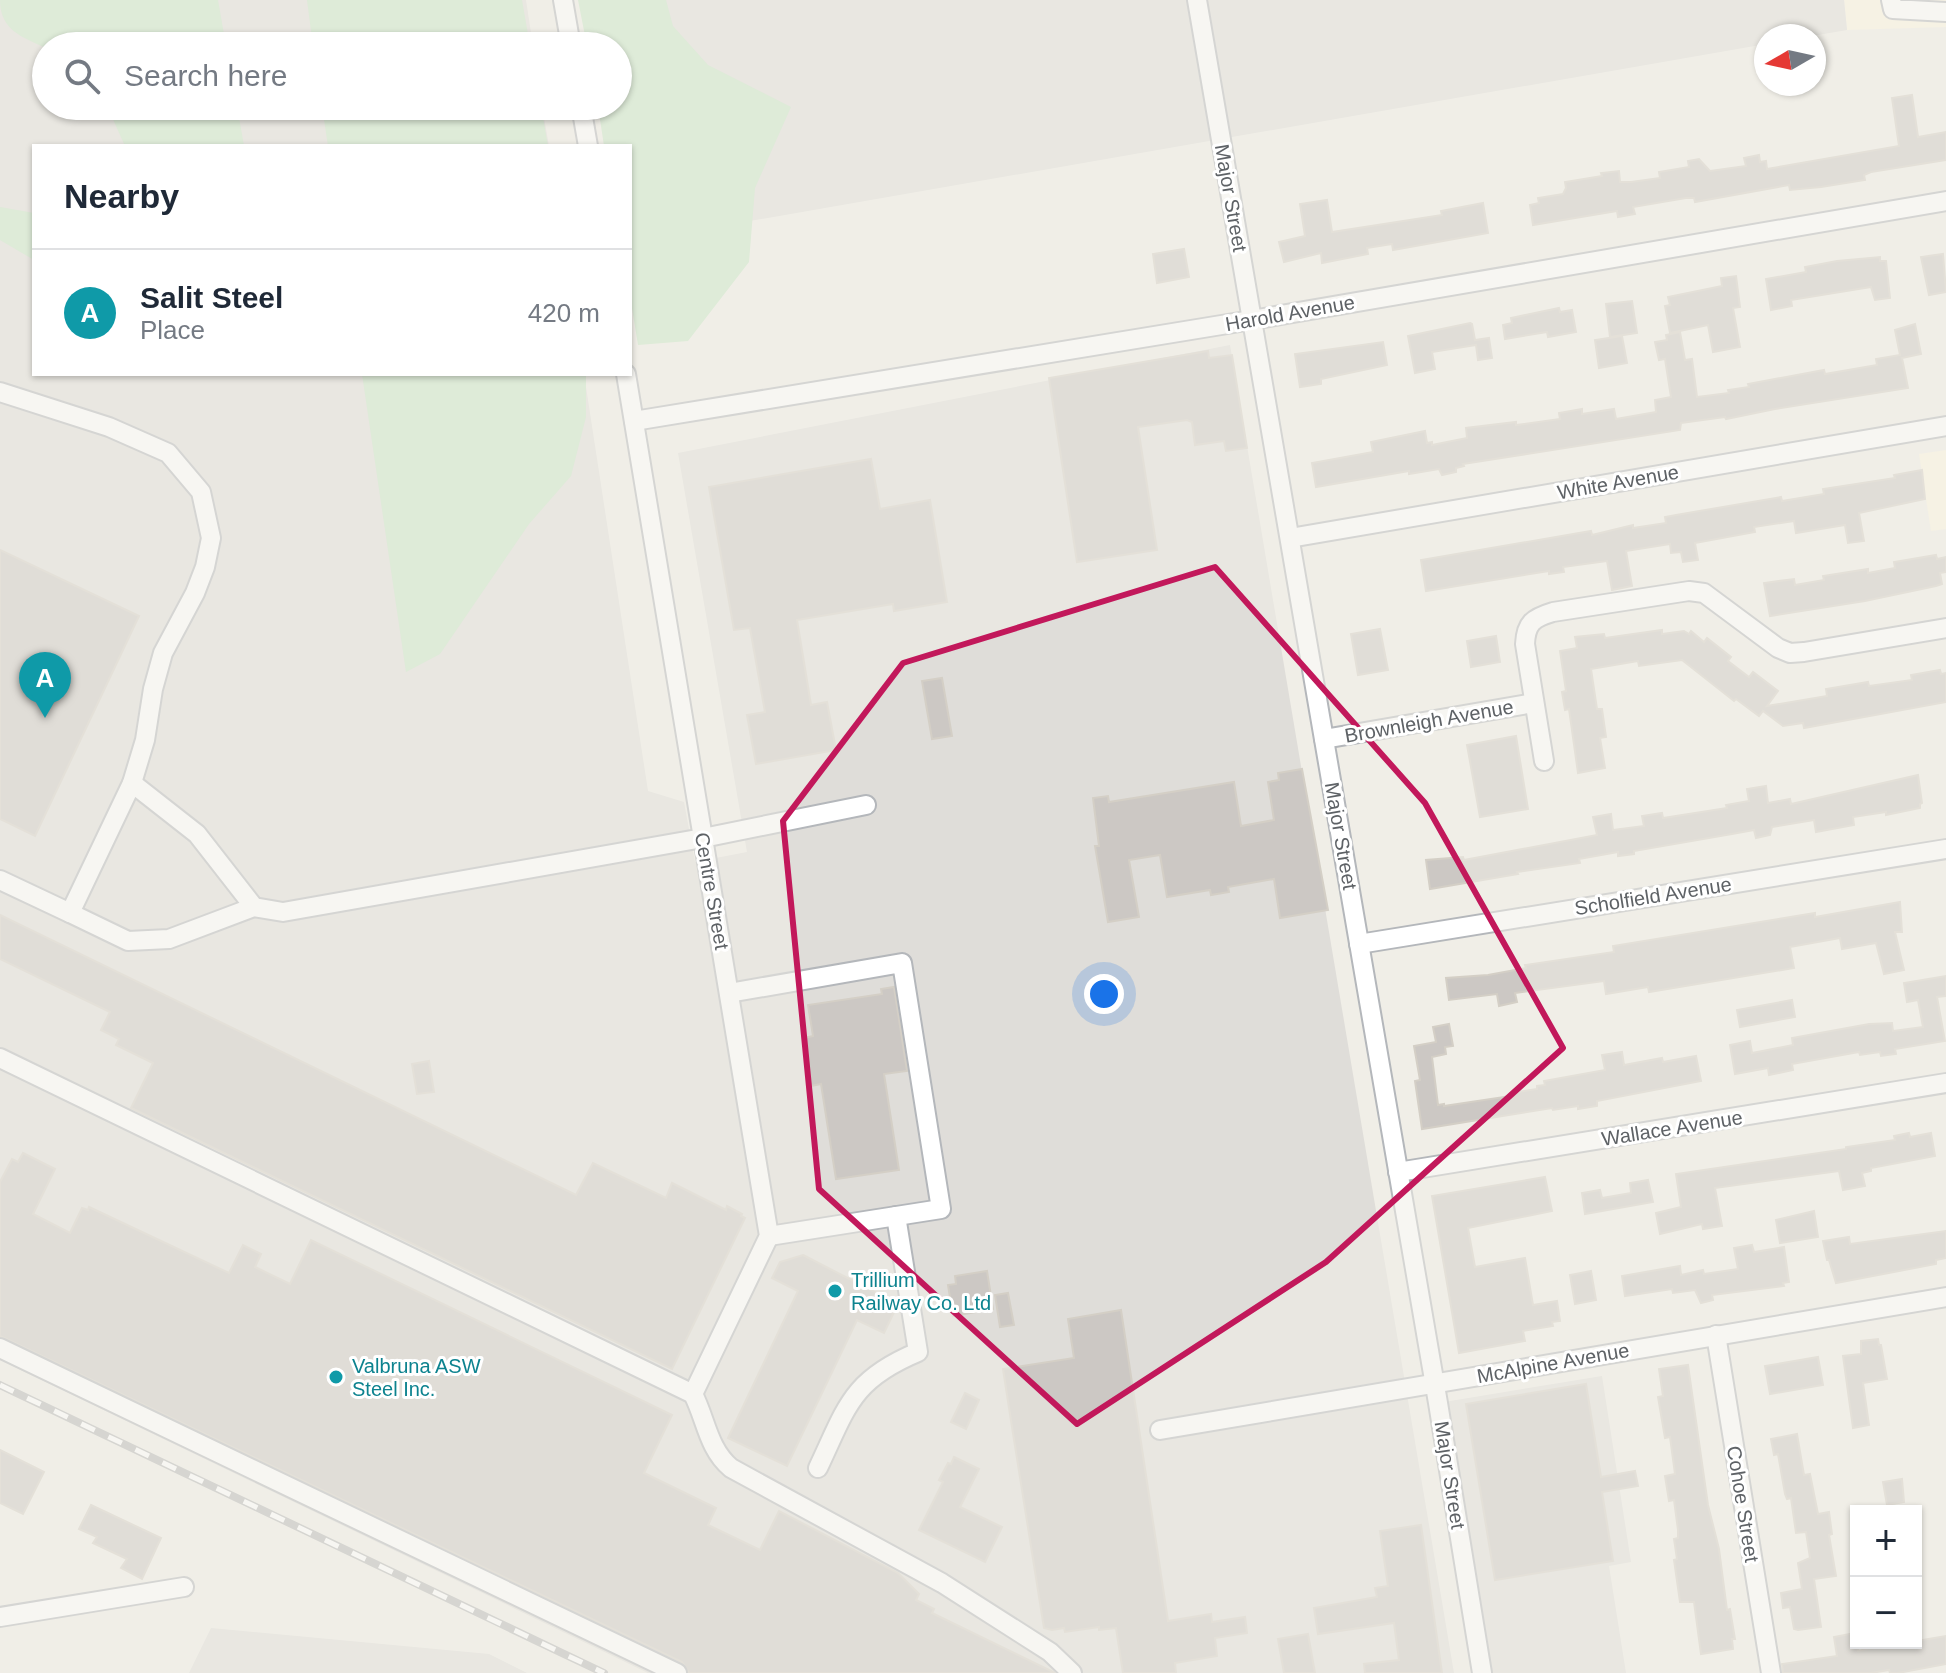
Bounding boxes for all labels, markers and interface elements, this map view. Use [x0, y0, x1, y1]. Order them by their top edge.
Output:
north arrow [1754, 24, 1826, 96]
search box [32, 32, 632, 120]
icon: search [60, 54, 104, 98]
text: Search here [124, 59, 287, 92]
street label: Major Street [1211, 142, 1251, 254]
text: Nearby [64, 177, 179, 215]
text: Salit Steel [140, 281, 283, 314]
street label: Harold Avenue [1224, 291, 1356, 335]
text: A [81, 298, 99, 328]
text: 420 m [528, 298, 600, 328]
text: Place [140, 315, 205, 345]
street label: White Avenue [1556, 460, 1680, 504]
pin: A [19, 652, 71, 718]
street label: Brownleigh Avenue [1343, 695, 1515, 747]
street label: Major Street [1321, 780, 1361, 892]
street label: Centre Street [691, 831, 733, 952]
street label: Scholfield Avenue [1573, 873, 1733, 919]
your location [1084, 974, 1124, 1014]
street label: Wallace Avenue [1600, 1106, 1744, 1150]
place label: Trillium Railway Co. Ltd [851, 1269, 991, 1314]
marker: Trillium Railway Co. Ltd [826, 1282, 844, 1300]
street label: McAlpine Avenue [1475, 1339, 1631, 1387]
place label: Valbruna ASW Steel Inc. [352, 1355, 481, 1400]
marker: Valbruna ASW Steel Inc. [327, 1368, 345, 1386]
street label: Major Street [1431, 1419, 1469, 1531]
street label: Cohoe Street [1723, 1444, 1763, 1564]
map controls [1850, 1505, 1922, 1649]
button: + [1850, 1505, 1922, 1577]
button: − [1850, 1577, 1922, 1649]

